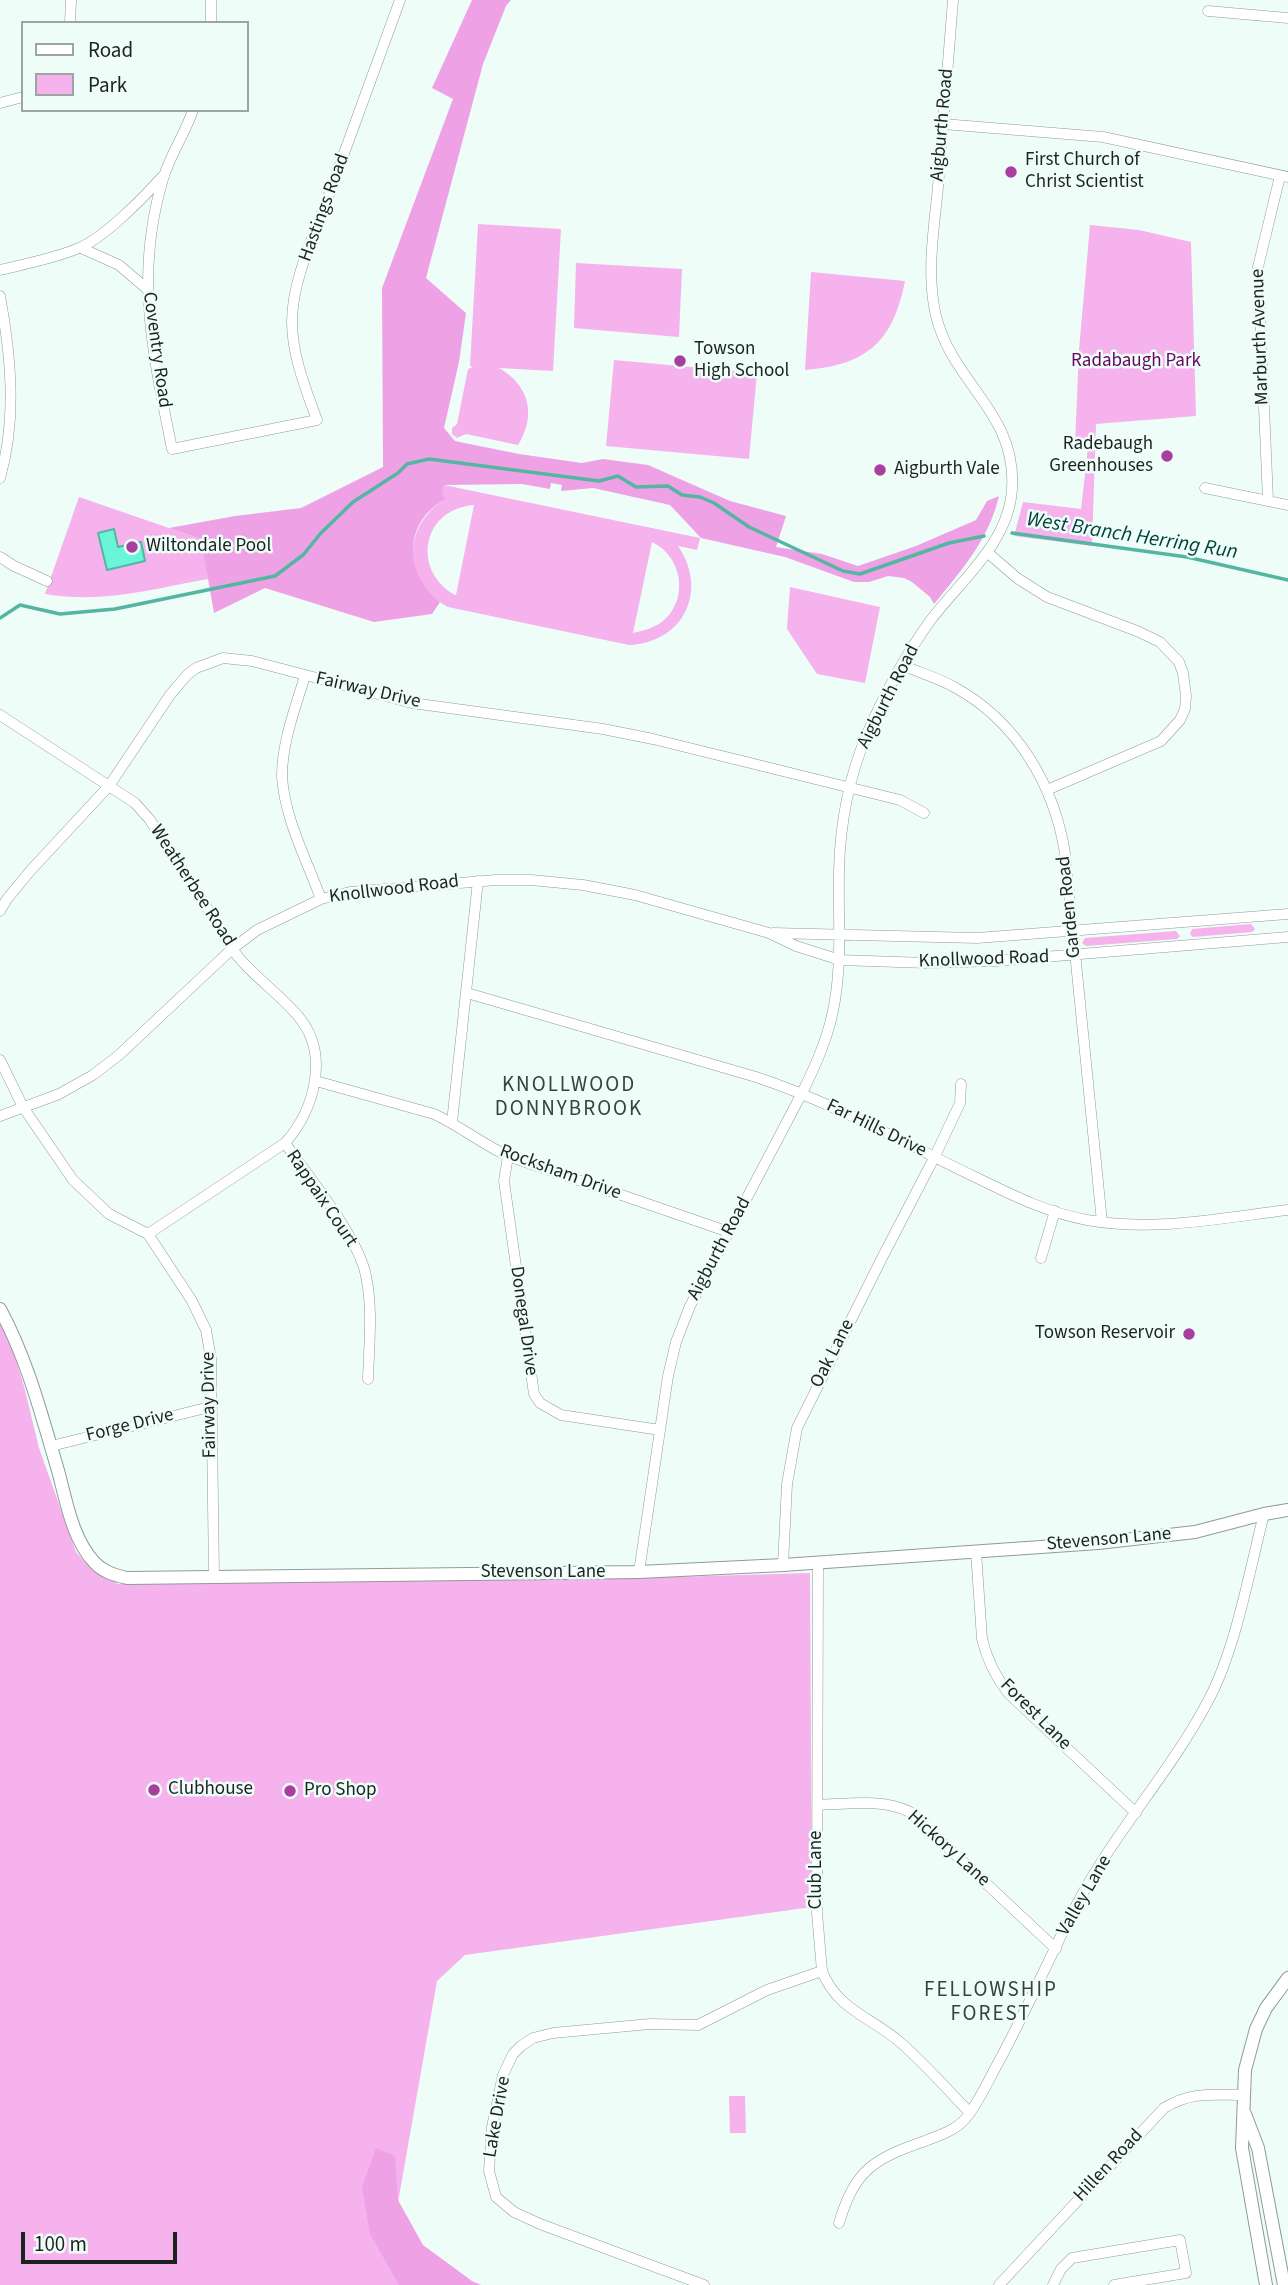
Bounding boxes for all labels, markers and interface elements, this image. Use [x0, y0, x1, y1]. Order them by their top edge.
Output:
legend [21, 21, 248, 112]
text: Road [88, 35, 133, 65]
street label: Aigburth Road [927, 68, 959, 182]
text: Park [88, 70, 127, 100]
place label: First Church of Christ Scientist [1025, 150, 1144, 194]
street label: Hastings Road [295, 151, 355, 265]
marker: First Church of Christ Scientist [1003, 164, 1019, 180]
street label: Marburth Avenue [1247, 268, 1275, 406]
street label: Coventry Road [137, 291, 175, 409]
place label: Towson High School [694, 339, 789, 383]
park label: Radabaugh Park [1071, 351, 1201, 373]
marker: Towson High School [672, 353, 688, 369]
place label: Radebaugh Greenhouses [1049, 434, 1153, 478]
marker: Radebaugh Greenhouses [1159, 448, 1175, 464]
place label: Aigburth Vale [894, 459, 1000, 481]
marker: Aigburth Vale [872, 462, 888, 478]
water label: West Branch Herring Run [1025, 508, 1239, 566]
place label: Wiltondale Pool [146, 536, 271, 558]
marker: Wiltondale Pool [124, 539, 140, 555]
street label: Aigburth Road [853, 641, 925, 753]
street label: Fairway Drive [313, 668, 423, 714]
street label: Weatherbee Road [144, 821, 240, 951]
street label: Garden Road [1053, 855, 1087, 959]
street label: Knollwood Road [328, 871, 460, 909]
street label: Knollwood Road [918, 946, 1050, 974]
district label: KNOLLWOOD DONNYBROOK [496, 1073, 642, 1123]
street label: Far Hills Drive [822, 1095, 930, 1163]
street label: Rocksham Drive [496, 1140, 624, 1206]
street label: Rappaix Court [280, 1146, 362, 1252]
street label: Aigburth Road [683, 1194, 757, 1304]
street label: Donegal Drive [504, 1265, 542, 1377]
street label: Oak Lane [806, 1316, 860, 1392]
place label: Towson Reservoir [1035, 1323, 1175, 1345]
marker: Towson Reservoir [1181, 1326, 1197, 1342]
street label: Fairway Drive [198, 1351, 222, 1459]
street label: Forge Drive [84, 1404, 176, 1448]
street label: Stevenson Lane [1046, 1523, 1172, 1557]
street label: Stevenson Lane [480, 1562, 606, 1584]
street label: Forest Lane [995, 1675, 1075, 1755]
place label: Clubhouse [168, 1779, 253, 1801]
place label: Pro Shop [304, 1780, 377, 1802]
marker: Clubhouse [146, 1782, 162, 1798]
marker: Pro Shop [282, 1783, 298, 1799]
street label: Hickory Lane [902, 1806, 994, 1892]
street label: Club Lane [806, 1831, 828, 1909]
street label: Valley Lane [1053, 1852, 1117, 1940]
district label: FELLOWSHIP FOREST [925, 1978, 1057, 2028]
street label: Lake Drive [480, 2075, 516, 2159]
street label: Hillen Road [1070, 2125, 1148, 2207]
scale bar [24, 2218, 180, 2262]
text: 100 m [34, 2229, 87, 2259]

